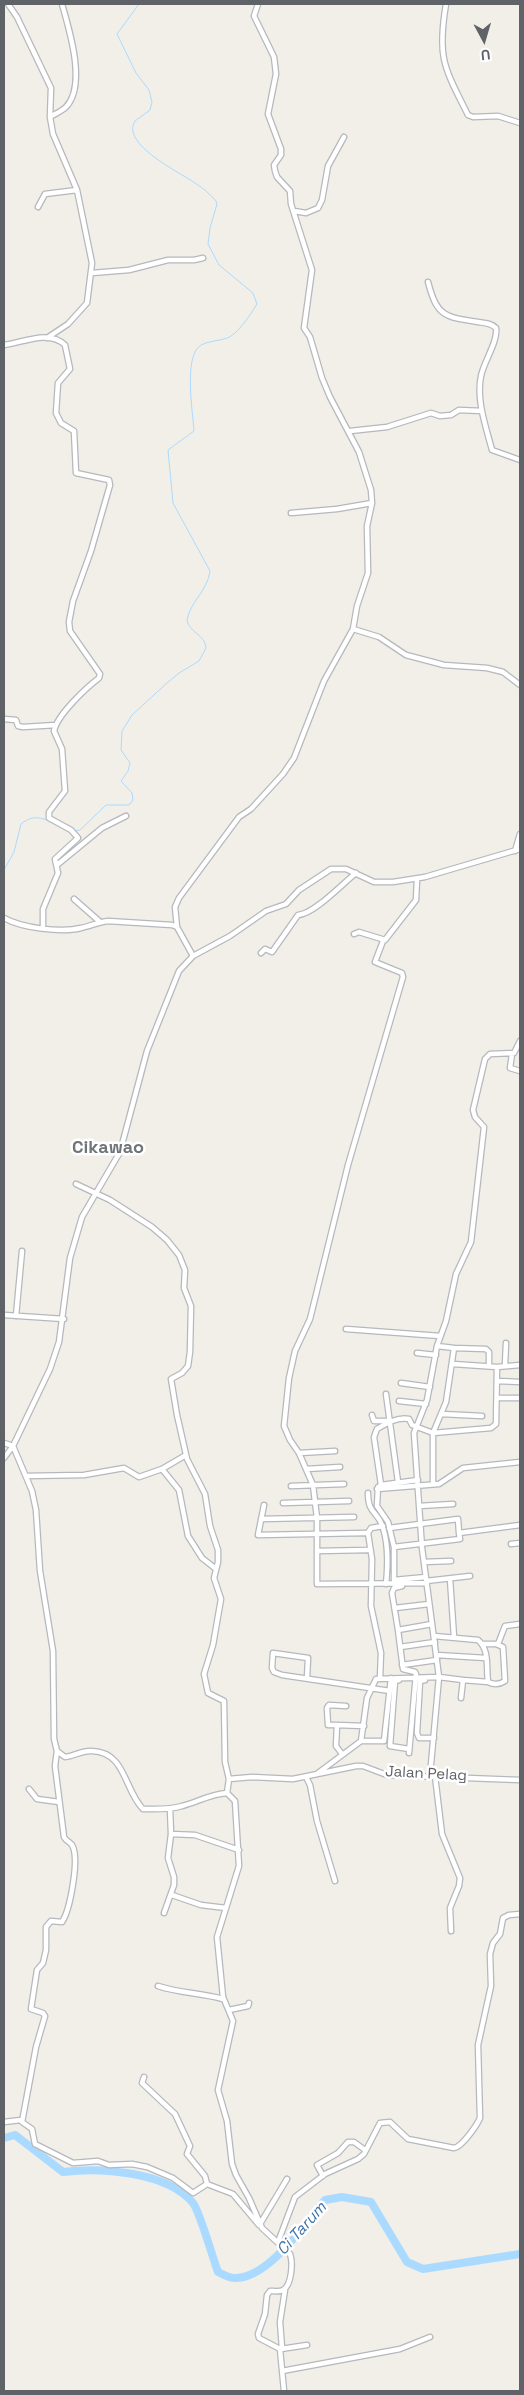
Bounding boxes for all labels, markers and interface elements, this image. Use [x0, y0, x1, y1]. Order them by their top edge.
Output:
north arrow [459, 15, 509, 65]
text: U [480, 45, 491, 64]
district label: Cikawao [72, 1137, 144, 1159]
street label: Jalan Pelag [385, 1763, 467, 1785]
water label: Ci Tarum [273, 2198, 331, 2260]

